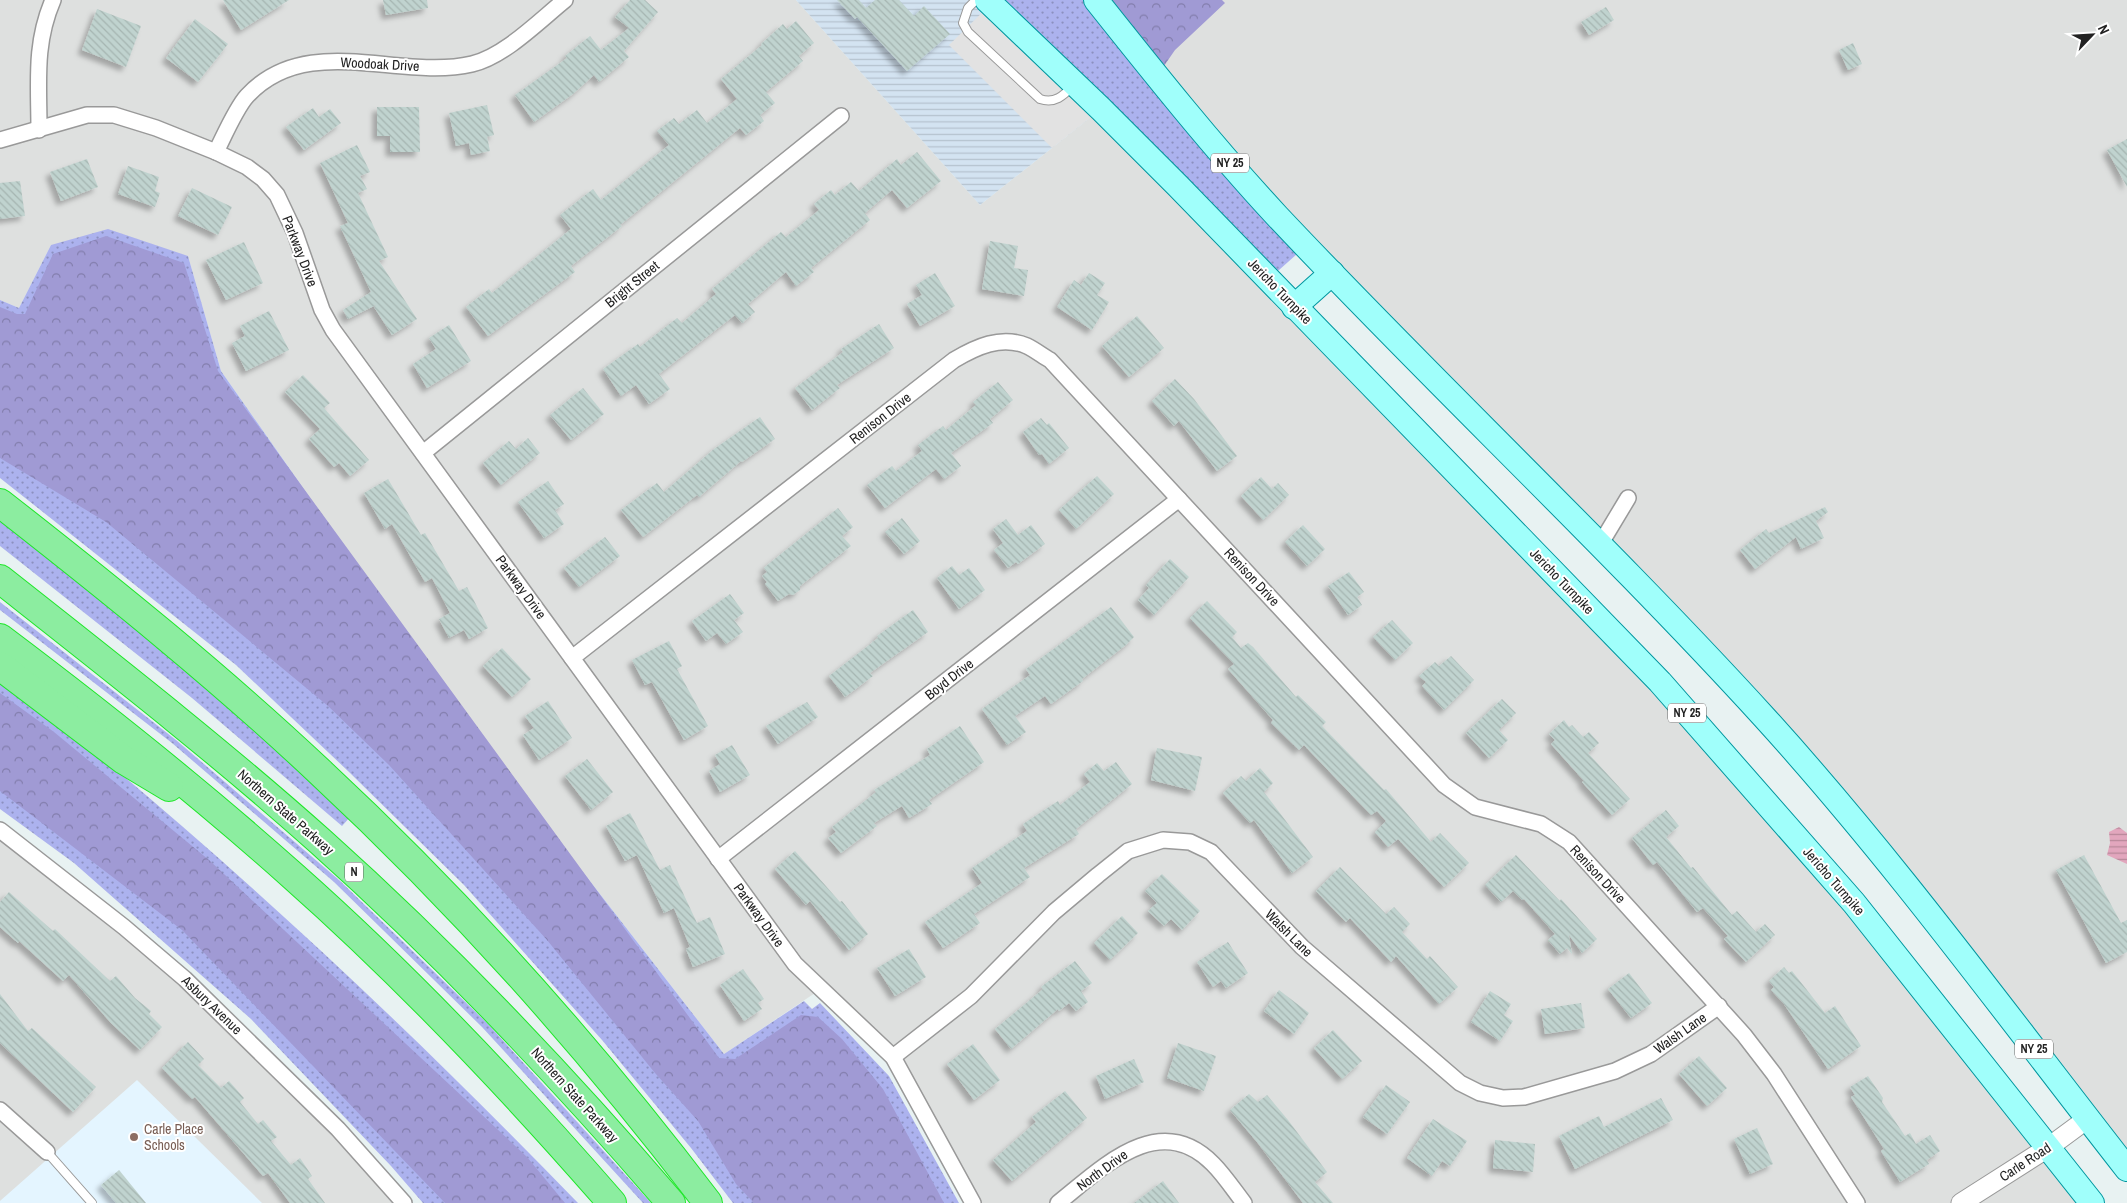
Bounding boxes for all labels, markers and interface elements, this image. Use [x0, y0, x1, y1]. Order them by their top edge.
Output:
north arrow [2067, 10, 2117, 60]
text: N [2094, 22, 2114, 37]
street label: Woodoak Drive [340, 53, 420, 75]
road number: NY 25 [1211, 154, 1249, 172]
street label: Parkway Drive [278, 213, 322, 289]
street label: Jericho Turnpike [1244, 254, 1316, 328]
street label: Bright Street [601, 257, 663, 311]
street label: Renison Drive [846, 388, 914, 448]
street label: Renison Drive [1220, 544, 1284, 610]
street label: Jericho Turnpike [1526, 544, 1598, 618]
street label: Parkway Drive [492, 552, 550, 622]
street label: Boyd Drive [921, 654, 977, 704]
road number: NY 25 [1668, 704, 1706, 722]
street label: Northern State Parkway [234, 765, 338, 859]
street label: Renison Drive [1566, 841, 1630, 907]
street label: Jericho Turnpike [1799, 843, 1869, 919]
road number: N [345, 862, 363, 882]
street label: Parkway Drive [730, 880, 788, 950]
street label: Walsh Lane [1261, 905, 1317, 961]
street label: Asbury Avenue [177, 971, 246, 1038]
street label: Walsh Lane [1650, 1008, 1710, 1058]
road number: NY 25 [2015, 1040, 2053, 1058]
street label: Northern State Parkway [528, 1044, 623, 1146]
place label: Carle Place Schools [144, 1120, 203, 1154]
marker: Carle Place Schools [128, 1131, 140, 1143]
street label: Carle Road [1996, 1139, 2054, 1185]
street label: North Drive [1073, 1145, 1131, 1195]

